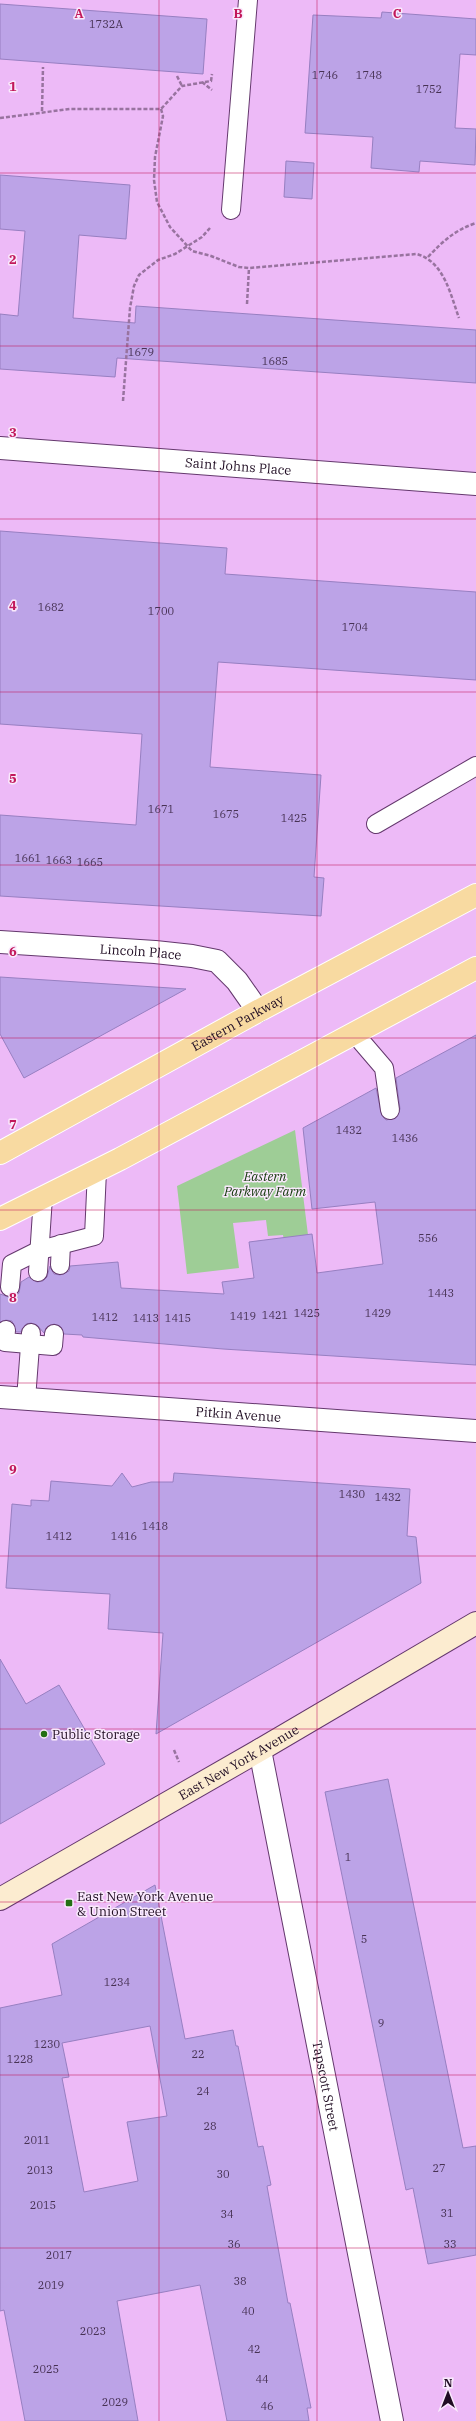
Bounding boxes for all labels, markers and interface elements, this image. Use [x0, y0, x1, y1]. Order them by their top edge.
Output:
text: A [74, 5, 84, 22]
text: B [233, 5, 243, 22]
text: C [393, 5, 402, 22]
house number: 1732A [89, 17, 123, 31]
house number: 1746 [312, 68, 338, 82]
house number: 1748 [356, 68, 382, 82]
text: 1 [9, 78, 17, 95]
house number: 1752 [416, 82, 442, 96]
text: 2 [9, 251, 17, 268]
house number: 1679 [128, 345, 154, 359]
house number: 1685 [262, 354, 288, 368]
text: 3 [9, 424, 17, 441]
street label: Saint Johns Place [185, 454, 292, 479]
text: 4 [9, 597, 17, 614]
house number: 1682 [38, 600, 64, 614]
house number: 1700 [148, 604, 175, 618]
house number: 1704 [342, 620, 369, 634]
text: 5 [9, 770, 17, 787]
house number: 1671 [148, 802, 174, 816]
house number: 1675 [213, 807, 239, 821]
house number: 1425 [281, 811, 307, 825]
house number: 1661 [15, 851, 41, 865]
house number: 1663 [46, 853, 72, 867]
house number: 1665 [77, 855, 103, 869]
street label: Lincoln Place [99, 940, 182, 963]
text: 6 [9, 943, 17, 960]
street label: Eastern Parkway [188, 990, 287, 1055]
text: 7 [9, 1116, 17, 1133]
house number: 1432 [336, 1123, 362, 1137]
house number: 1436 [392, 1131, 418, 1145]
park label: Eastern Parkway Farm [223, 1168, 306, 1200]
house number: 556 [418, 1231, 438, 1245]
house number: 1443 [428, 1286, 454, 1300]
text: 8 [9, 1289, 17, 1306]
house number: 1425 [294, 1306, 320, 1320]
house number: 1429 [365, 1306, 391, 1320]
house number: 1421 [262, 1308, 288, 1322]
house number: 1419 [230, 1309, 256, 1323]
house number: 1412 [92, 1310, 118, 1324]
house number: 1413 [133, 1311, 159, 1325]
house number: 1415 [165, 1311, 191, 1325]
street label: Pitkin Avenue [195, 1403, 282, 1426]
text: 9 [9, 1461, 17, 1478]
house number: 1430 [339, 1487, 366, 1501]
house number: 1432 [375, 1490, 401, 1504]
house number: 1418 [142, 1519, 168, 1533]
house number: 1412 [46, 1529, 72, 1543]
house number: 1416 [111, 1529, 137, 1543]
street label: East New York Avenue [175, 1721, 302, 1804]
place label: Public Storage [52, 1726, 140, 1743]
marker: Public Storage [39, 1729, 49, 1739]
house number: 1 [345, 1850, 351, 1864]
place label: East New York Avenue & Union Street [77, 1888, 213, 1920]
marker: East New York Avenue & Union Street [64, 1898, 74, 1908]
house number: 5 [361, 1932, 367, 1946]
house number: 1234 [104, 1975, 131, 1989]
house number: 9 [378, 2016, 384, 2030]
house number: 1230 [34, 2037, 61, 2051]
street label: Tapscott Street [309, 2039, 343, 2133]
house number: 22 [191, 2047, 205, 2061]
house number: 1228 [7, 2052, 33, 2066]
house number: 24 [196, 2084, 210, 2098]
house number: 28 [203, 2119, 217, 2133]
house number: 2011 [24, 2133, 50, 2147]
house number: 27 [432, 2161, 446, 2175]
house number: 2013 [27, 2163, 53, 2177]
house number: 30 [216, 2167, 230, 2181]
house number: 2015 [30, 2198, 56, 2212]
house number: 31 [440, 2206, 454, 2220]
house number: 34 [220, 2207, 234, 2221]
house number: 36 [227, 2237, 241, 2251]
house number: 33 [443, 2237, 457, 2251]
house number: 2017 [46, 2248, 72, 2262]
house number: 38 [233, 2274, 247, 2288]
house number: 2019 [38, 2278, 64, 2292]
house number: 40 [241, 2304, 255, 2318]
house number: 2023 [80, 2324, 106, 2338]
house number: 42 [247, 2342, 261, 2356]
house number: 2025 [33, 2362, 59, 2376]
house number: 44 [255, 2372, 269, 2386]
north arrow [428, 2373, 468, 2413]
text: N [444, 2376, 453, 2390]
house number: 2029 [102, 2395, 128, 2409]
house number: 46 [260, 2399, 274, 2413]

